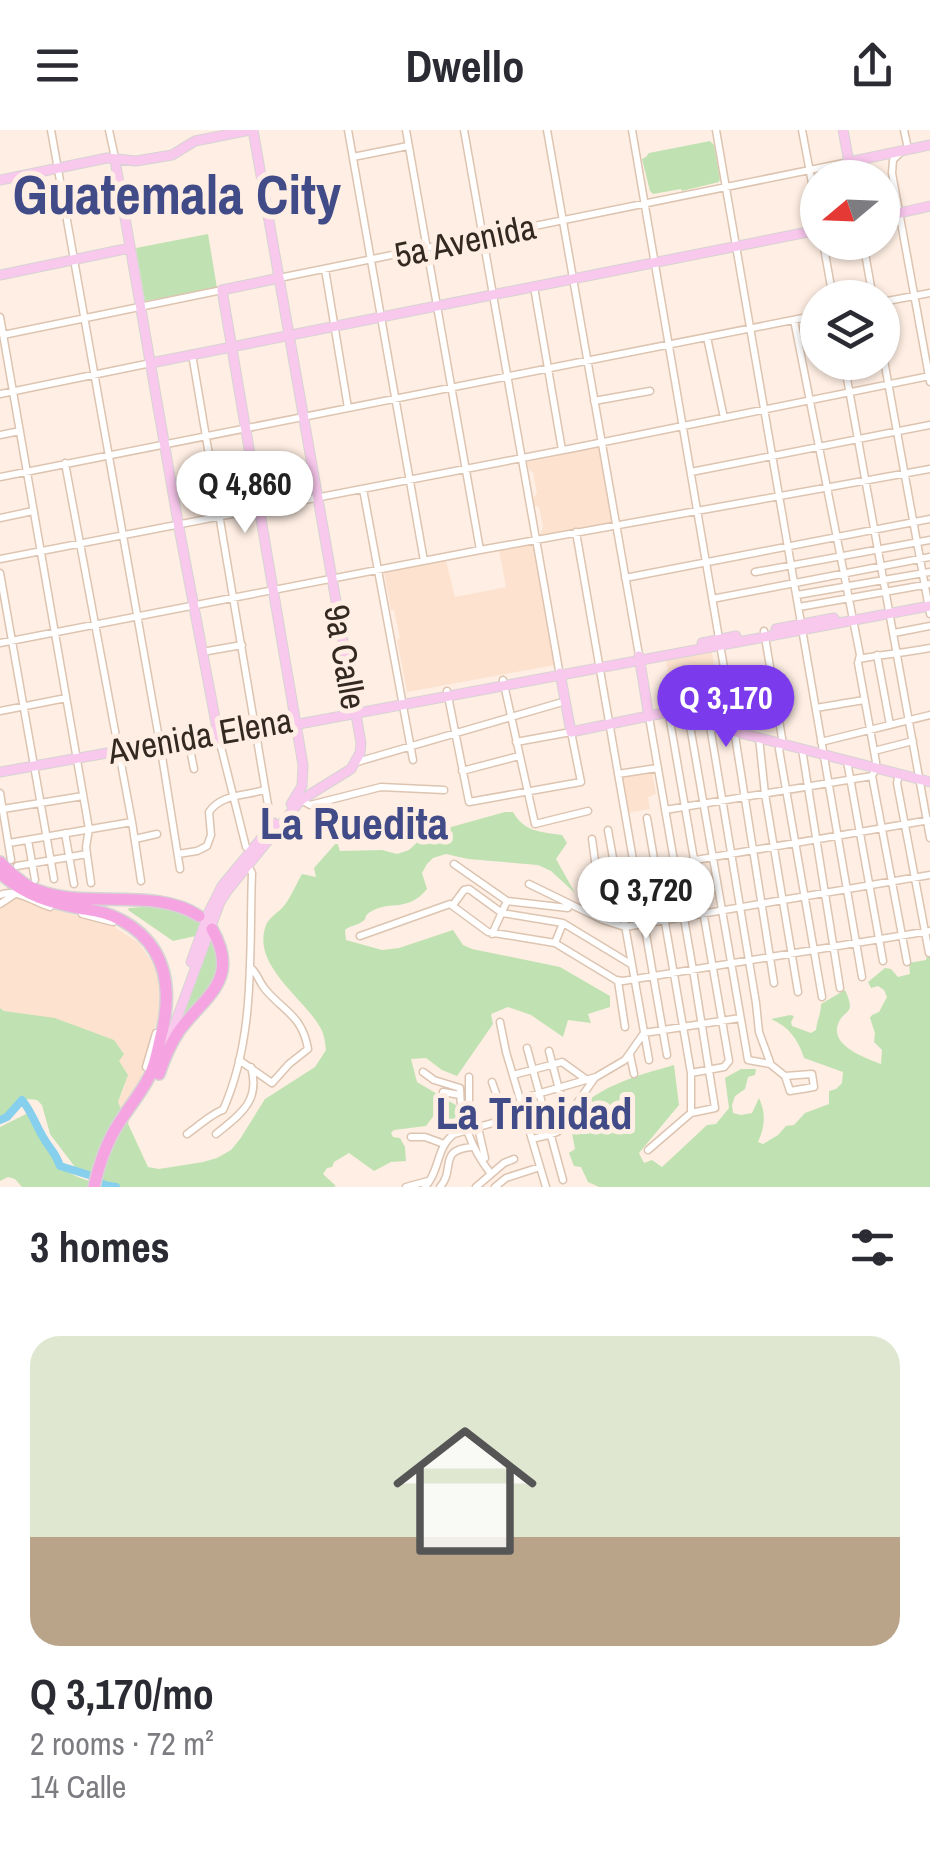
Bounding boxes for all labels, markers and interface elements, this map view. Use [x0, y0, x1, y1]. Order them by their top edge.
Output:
text: Dwello [406, 35, 524, 96]
icon: menu [30, 38, 85, 93]
icon: share [845, 38, 900, 93]
district label: Guatemala City [13, 157, 341, 231]
north arrow [800, 160, 900, 260]
map controls [800, 160, 900, 380]
street label: 5a Avenida [390, 203, 540, 278]
button: layers [800, 280, 900, 380]
pin: Q 4,860 [153, 451, 337, 536]
text: Q 4,860 [198, 462, 292, 505]
street label: 9a Calle [313, 601, 378, 713]
pin: Q 3,170 [634, 665, 818, 750]
text: Q 3,170 [679, 676, 773, 719]
street label: Avenida Elena [103, 696, 296, 775]
district label: La Ruedita [260, 792, 449, 853]
pin: Q 3,720 [554, 857, 738, 942]
text: Q 3,720 [599, 868, 693, 911]
district label: La Trinidad [436, 1082, 632, 1143]
text: 3 homes [30, 1219, 170, 1275]
icon: filters [845, 1220, 900, 1275]
icon: home [375, 1401, 555, 1581]
text: Q 3,170/mo [30, 1666, 214, 1722]
text: 2 rooms · 72 m² [30, 1722, 214, 1765]
text: 14 Calle [30, 1765, 126, 1808]

